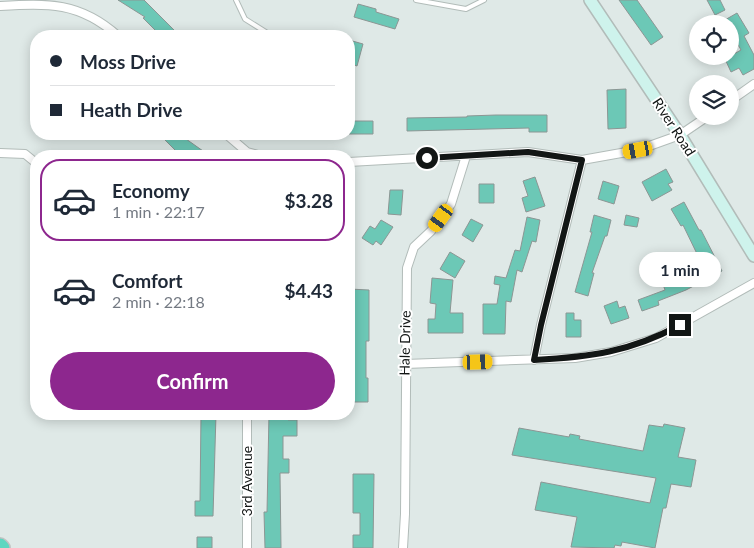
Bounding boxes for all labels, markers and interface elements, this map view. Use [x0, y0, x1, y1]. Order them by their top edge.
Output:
map controls [689, 15, 739, 125]
button: locate [689, 15, 739, 65]
text: Moss Drive [80, 50, 176, 73]
button: layers [689, 75, 739, 125]
street label: River Road [649, 94, 699, 159]
text: Heath Drive [80, 98, 182, 121]
car [621, 140, 654, 160]
route start [416, 147, 438, 169]
icon: car [52, 178, 97, 223]
text: Economy [112, 179, 190, 202]
text: $3.28 [284, 189, 333, 212]
car [426, 201, 455, 235]
text: 1 min · 22:17 [112, 202, 205, 221]
callout: 1 min [639, 252, 721, 288]
text: 1 min [660, 260, 700, 279]
icon: car [52, 268, 97, 313]
text: Comfort [112, 269, 183, 292]
text: $4.43 [284, 279, 333, 302]
text: 2 min · 22:18 [112, 292, 205, 311]
street label: Hale Drive [395, 310, 414, 376]
route end [669, 314, 691, 336]
button: Confirm [50, 352, 335, 410]
car [462, 354, 493, 370]
street label: 3rd Avenue [238, 446, 255, 516]

